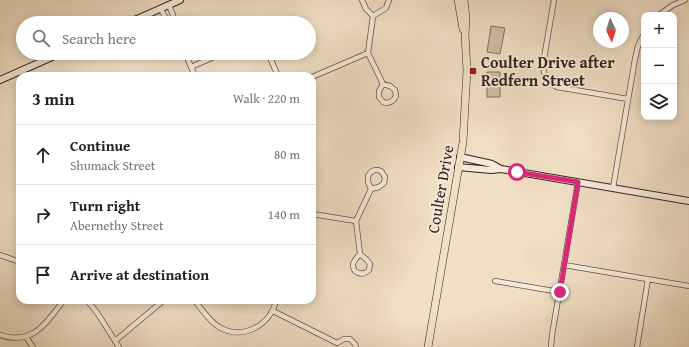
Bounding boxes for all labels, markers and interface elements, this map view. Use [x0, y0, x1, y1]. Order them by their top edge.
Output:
north arrow [593, 12, 629, 48]
map controls [641, 12, 677, 120]
button: + [641, 12, 677, 48]
search box [16, 16, 316, 60]
icon: search [30, 27, 52, 49]
text: Search here [62, 28, 136, 49]
button: − [641, 48, 677, 84]
place label: Coulter Drive after Redfern Street [481, 50, 615, 92]
marker: Coulter Drive after Redfern Street [468, 66, 478, 76]
button: layers [641, 84, 677, 120]
text: 3 min [32, 86, 74, 111]
text: Walk · 220 m [233, 89, 300, 108]
text: Continue [70, 135, 131, 156]
street label: Coulter Drive [420, 143, 460, 235]
icon: ahead [32, 144, 54, 166]
text: 80 m [274, 145, 300, 164]
text: Shumack Street [70, 156, 155, 175]
route start [508, 163, 526, 181]
text: Turn right [70, 195, 141, 216]
icon: right [32, 204, 54, 226]
text: 140 m [268, 205, 300, 224]
text: Abernethy Street [70, 216, 164, 235]
icon: arrive [32, 264, 54, 286]
text: Arrive at destination [70, 264, 209, 285]
route end [551, 283, 569, 301]

